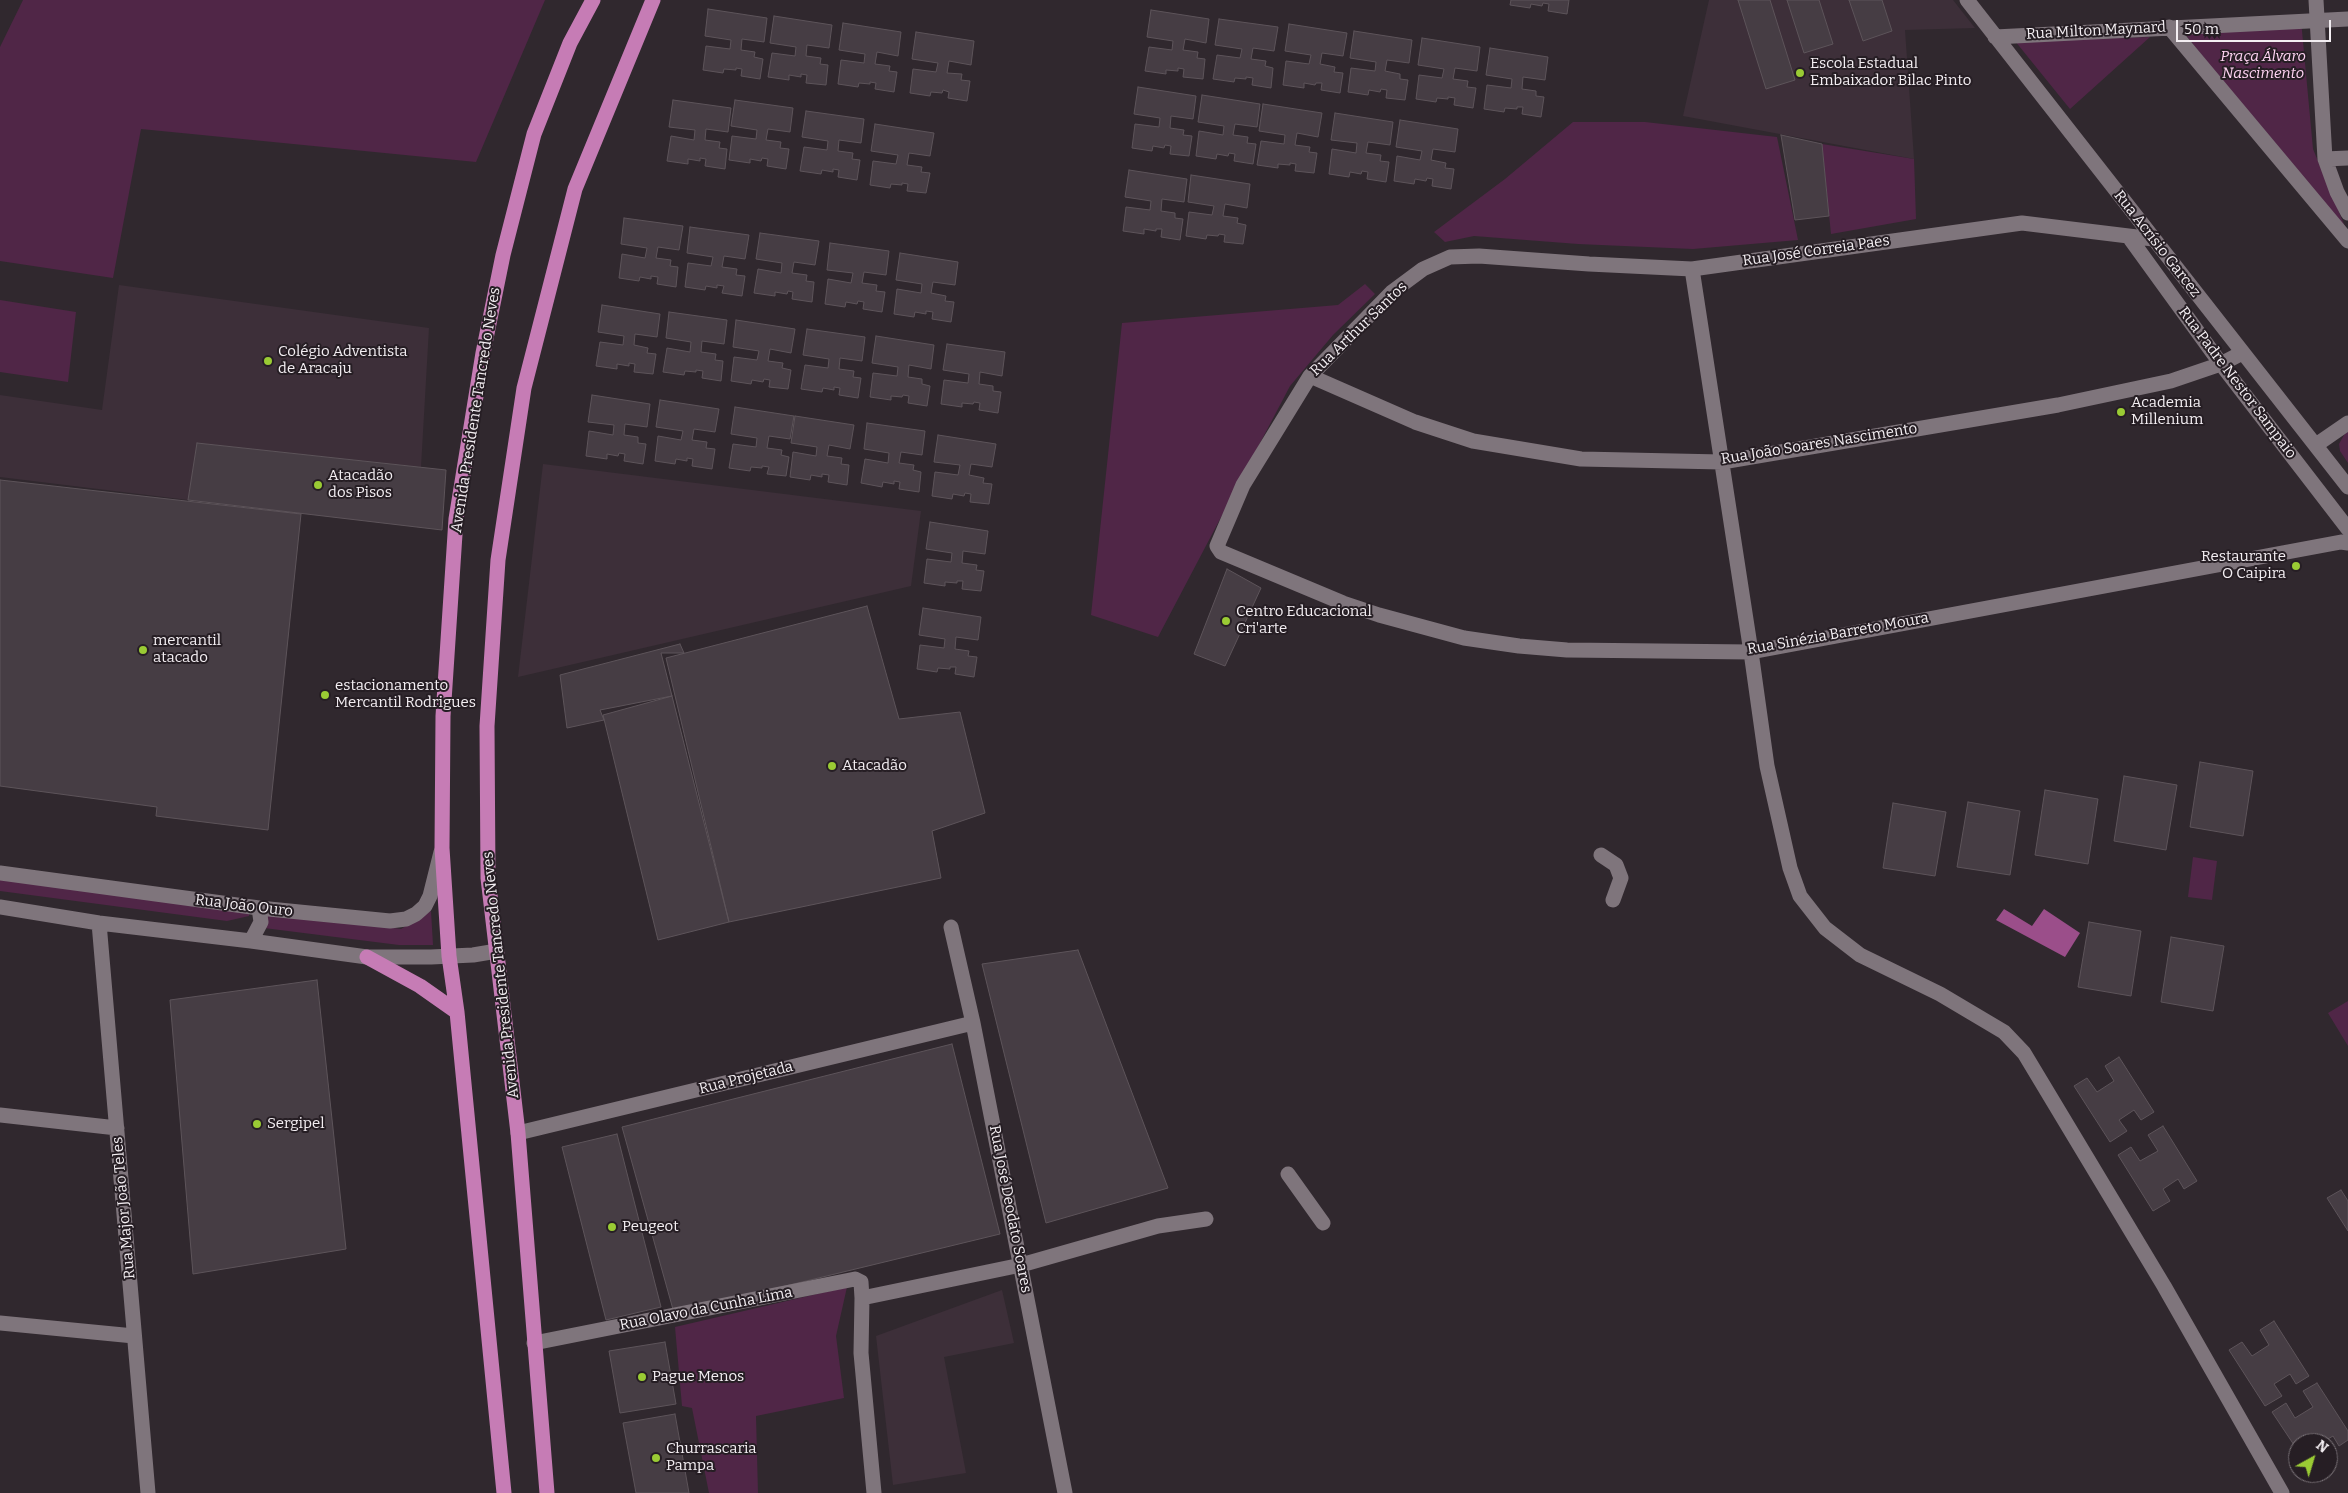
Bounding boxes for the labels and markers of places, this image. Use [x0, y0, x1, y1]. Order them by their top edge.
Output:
place label: Escola Estadual Embaixador Bilac Pinto [1810, 55, 1971, 90]
marker: Escola Estadual Embaixador Bilac Pinto [1794, 67, 1806, 79]
place label: Colégio Adventista de Aracaju [278, 343, 408, 378]
marker: Colégio Adventista de Aracaju [262, 355, 274, 367]
place label: Academia Millenium [2131, 394, 2203, 429]
marker: Academia Millenium [2115, 406, 2127, 418]
place label: Atacadão dos Pisos [328, 467, 393, 502]
marker: Atacadão dos Pisos [312, 479, 324, 491]
place label: Restaurante O Caipira [2201, 548, 2286, 583]
marker: Restaurante O Caipira [2290, 560, 2302, 572]
place label: Centro Educacional Cri'arte [1236, 603, 1372, 638]
marker: Centro Educacional Cri'arte [1220, 615, 1232, 627]
place label: mercantil atacado [153, 632, 221, 667]
marker: mercantil atacado [137, 644, 149, 656]
place label: estacionamento Mercantil Rodrigues [335, 677, 476, 712]
marker: estacionamento Mercantil Rodrigues [319, 689, 331, 701]
place label: Atacadão [842, 757, 907, 775]
marker: Atacadão [826, 760, 838, 772]
place label: Sergipel [267, 1115, 324, 1133]
marker: Sergipel [251, 1118, 263, 1130]
place label: Peugeot [622, 1218, 679, 1236]
marker: Peugeot [606, 1221, 618, 1233]
place label: Pague Menos [652, 1368, 744, 1386]
marker: Pague Menos [636, 1371, 648, 1383]
place label: Churrascaria Pampa [666, 1440, 756, 1475]
marker: Churrascaria Pampa [650, 1452, 662, 1464]

